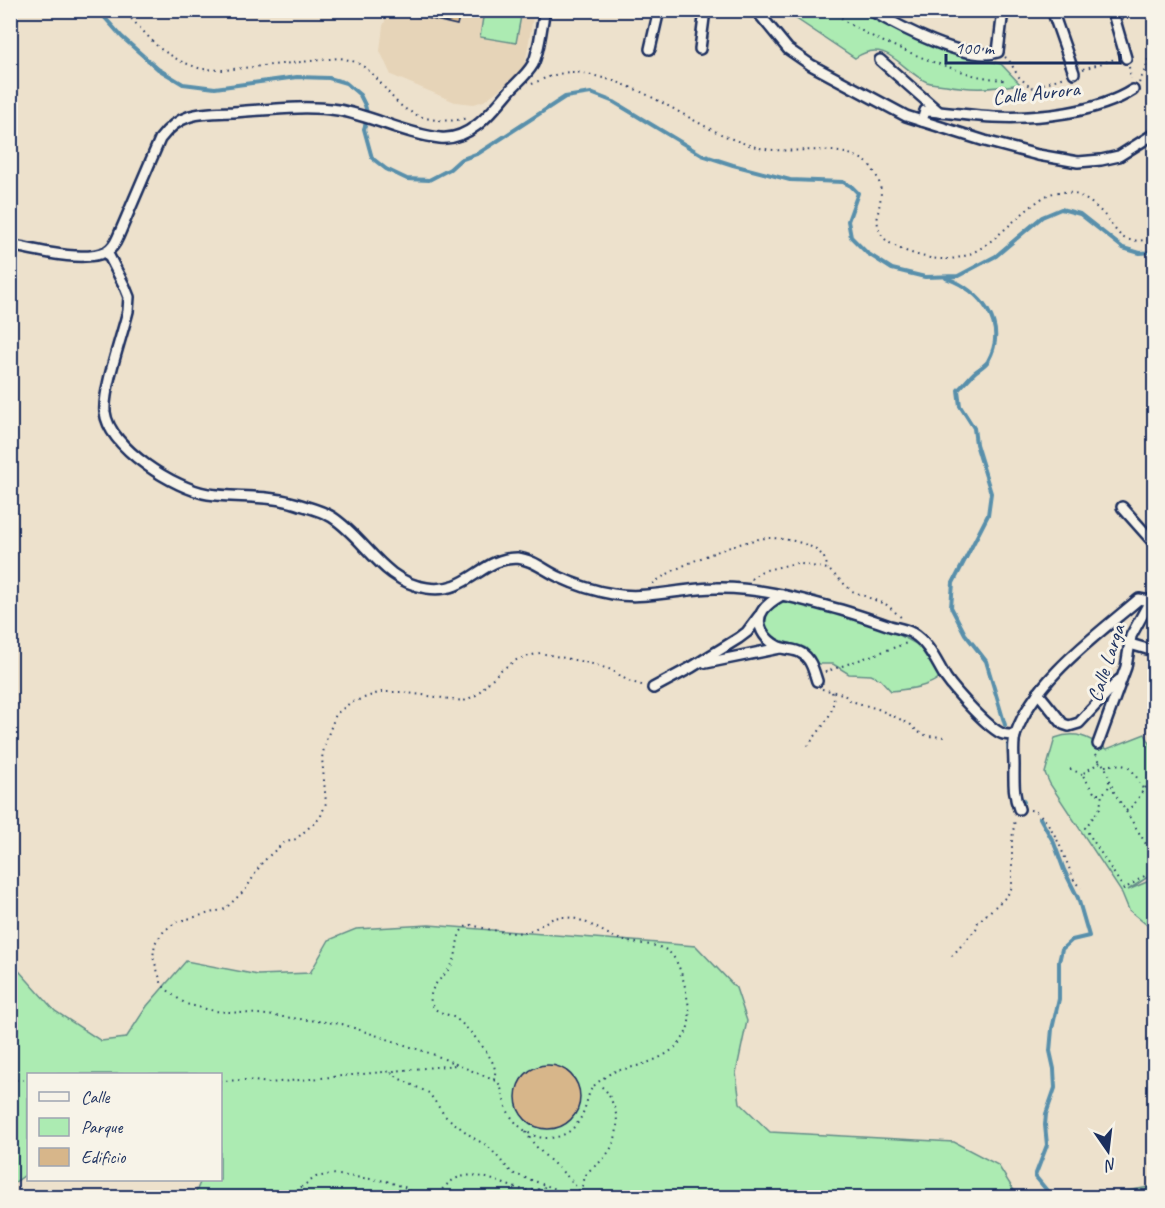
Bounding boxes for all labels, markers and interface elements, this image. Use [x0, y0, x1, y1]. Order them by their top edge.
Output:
scale bar [946, 27, 1120, 65]
text: 100 m [955, 37, 996, 59]
street label: Calle Aurora [991, 75, 1082, 110]
street label: Calle Larga [1081, 619, 1131, 705]
legend [27, 1073, 222, 1181]
text: Calle [81, 1086, 110, 1108]
text: Parque [81, 1116, 123, 1138]
north arrow [1078, 1121, 1138, 1181]
text: Edificio [81, 1146, 127, 1168]
text: N [1101, 1154, 1119, 1176]

